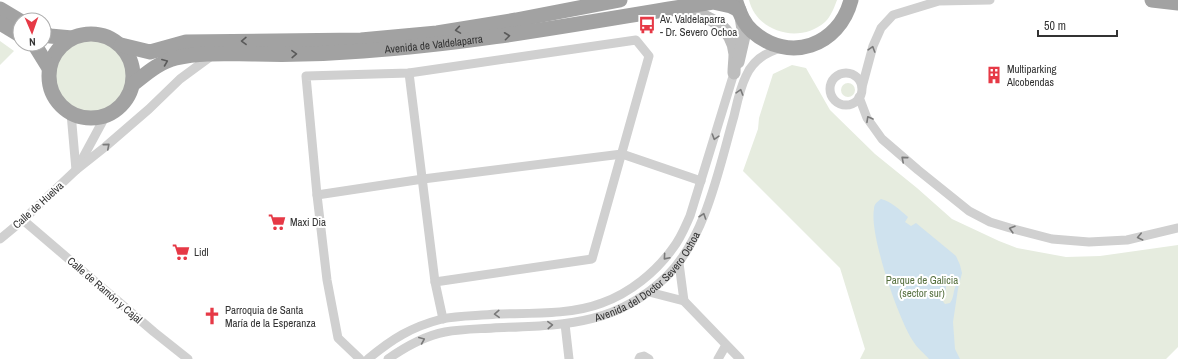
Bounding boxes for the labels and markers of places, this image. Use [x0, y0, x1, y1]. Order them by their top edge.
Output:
place label: Av. Valdelaparra - Dr. Severo Ochoa [659, 12, 737, 39]
bus stop icon: Av. Valdelaparra - Dr. Severo Ochoa [637, 15, 657, 35]
place label: Multiparking Alcobendas [1006, 62, 1057, 89]
building icon: Multiparking Alcobendas [984, 65, 1004, 85]
supermarket icon: Maxi Dia [267, 212, 287, 232]
place label: Maxi Dia [290, 215, 326, 229]
supermarket icon: Lidl [171, 242, 191, 262]
place label: Lidl [194, 245, 209, 259]
place label: Parroquia de Santa María de la Esperanza [225, 303, 316, 330]
church icon: Parroquia de Santa María de la Esperanza [202, 306, 222, 326]

